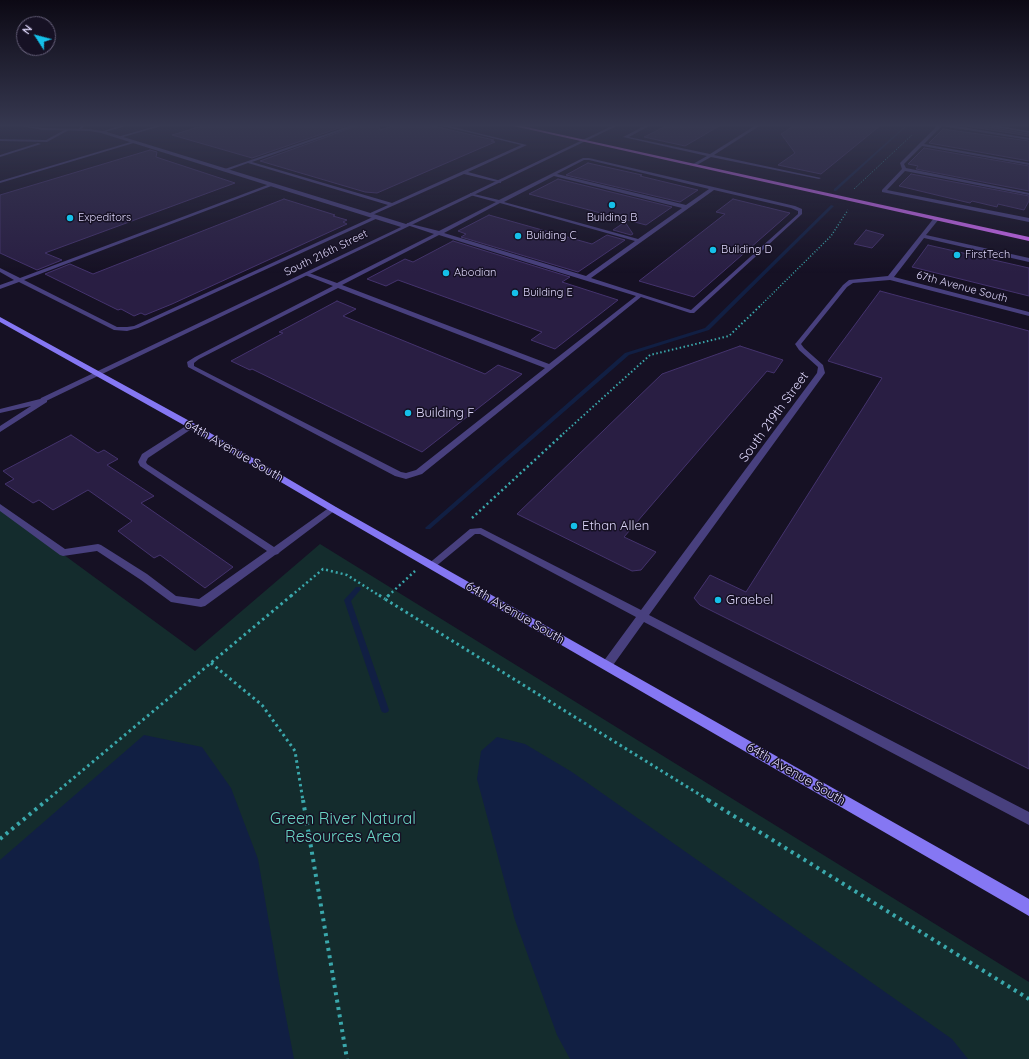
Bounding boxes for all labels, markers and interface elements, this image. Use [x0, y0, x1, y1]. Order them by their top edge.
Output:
north arrow [16, 16, 56, 56]
text: N [19, 22, 35, 37]
marker: Building B [607, 200, 617, 210]
place label: Expeditors [78, 211, 131, 225]
place label: Building B [587, 211, 637, 225]
marker: Expeditors [65, 213, 75, 223]
street label: South 216th Street [282, 227, 370, 279]
place label: Building C [526, 229, 577, 243]
marker: Building C [513, 231, 523, 241]
place label: Building D [721, 243, 772, 257]
marker: Building D [708, 245, 718, 255]
place label: FirstTech [965, 248, 1010, 262]
marker: FirstTech [952, 250, 962, 260]
place label: Abodian [454, 266, 496, 280]
marker: Abodian [441, 268, 451, 278]
street label: 67th Avenue South [915, 268, 1009, 306]
place label: Building E [523, 286, 573, 300]
marker: Building E [510, 288, 520, 298]
street label: South 219th Street [736, 369, 812, 465]
place label: Building F [416, 405, 475, 421]
marker: Building F [403, 408, 413, 418]
street label: 64th Avenue South [182, 416, 286, 486]
place label: Ethan Allen [582, 518, 649, 534]
marker: Ethan Allen [569, 521, 579, 531]
street label: 64th Avenue South [463, 578, 567, 648]
place label: Graebel [726, 592, 773, 608]
marker: Graebel [713, 595, 723, 605]
street label: 64th Avenue South [744, 739, 848, 809]
park label: Green River Natural Resources Area [270, 809, 416, 847]

